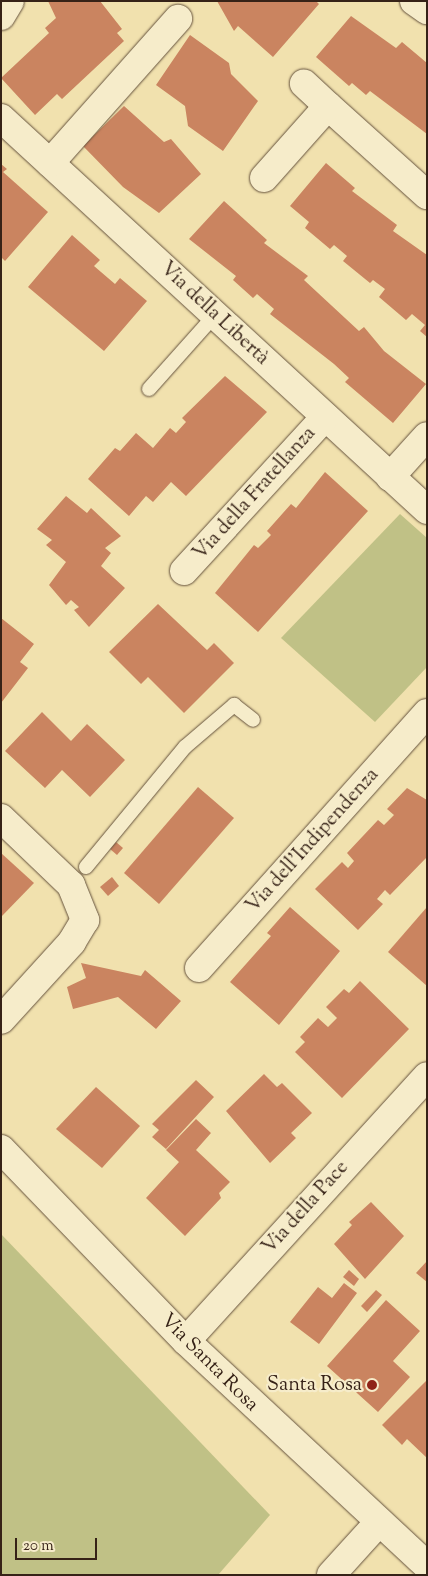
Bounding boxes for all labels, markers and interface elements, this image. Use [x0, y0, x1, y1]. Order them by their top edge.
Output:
street label: Via della Libertà [154, 257, 274, 371]
street label: Via della Fratellanza [189, 422, 321, 566]
street label: Via dell'Indipendenza [242, 764, 384, 918]
street label: Via della Pace [258, 1156, 354, 1260]
street label: Via Santa Rosa [155, 1309, 263, 1417]
place label: Santa Rosa [267, 1373, 362, 1397]
marker: Santa Rosa [366, 1379, 378, 1391]
scale bar [18, 1528, 100, 1560]
text: 20 m [23, 1536, 54, 1557]

